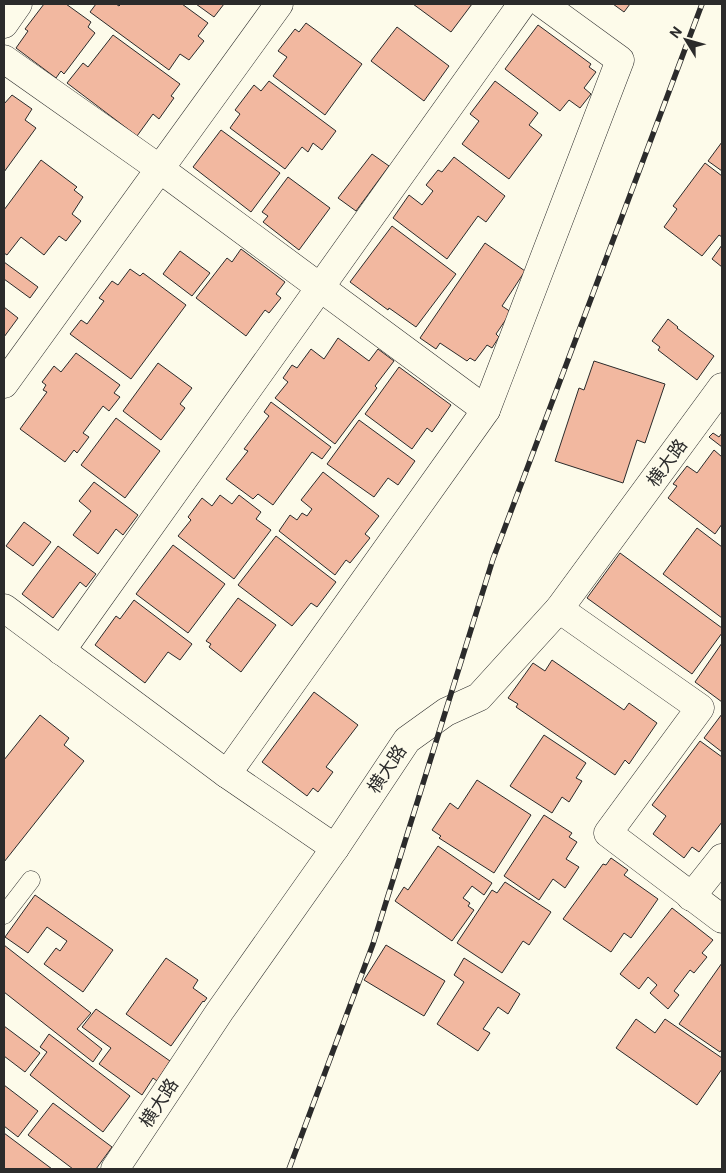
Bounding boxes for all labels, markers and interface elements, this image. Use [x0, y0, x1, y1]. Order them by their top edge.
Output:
north arrow [661, 15, 711, 65]
text: N [666, 23, 685, 41]
street label: 横大路 [642, 435, 691, 491]
street label: 横大路 [363, 740, 410, 797]
street label: 横大路 [135, 1074, 182, 1131]

